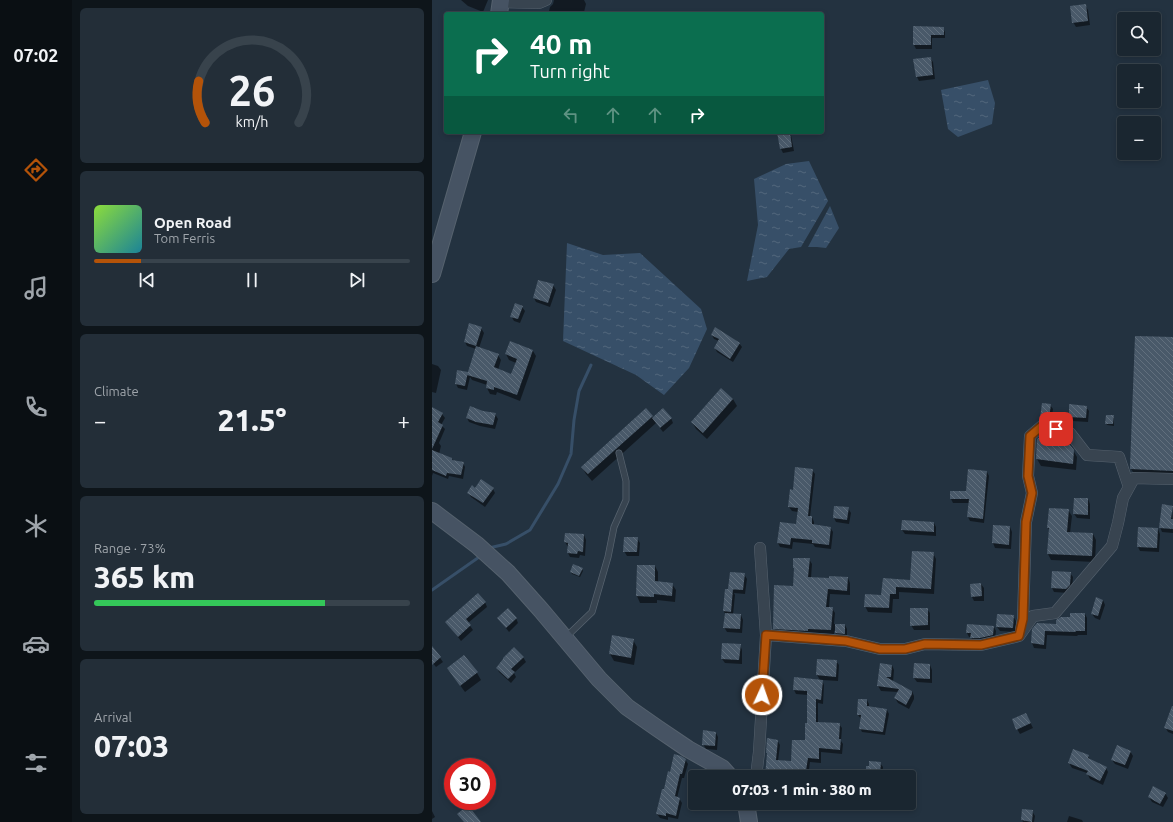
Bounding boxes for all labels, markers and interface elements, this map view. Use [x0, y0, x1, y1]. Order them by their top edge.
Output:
map controls [1117, 12, 1161, 160]
button: search [1117, 12, 1161, 56]
icon: right [464, 28, 516, 80]
text: 40 m [530, 28, 592, 59]
text: 07:02 [13, 45, 59, 65]
text: Turn right [530, 61, 610, 81]
button: + [1117, 64, 1161, 108]
text: 26 [229, 67, 275, 114]
icon: left [560, 104, 582, 126]
icon: ahead [602, 104, 624, 126]
icon: ahead [644, 104, 666, 126]
icon: right [686, 104, 708, 126]
text: km/h [236, 114, 268, 130]
button: − [1117, 116, 1161, 160]
icon: directions [22, 156, 50, 184]
text: Open Road [154, 214, 231, 231]
text: Tom Ferris [154, 231, 215, 245]
icon: previous [136, 269, 158, 291]
icon: pause [241, 269, 263, 291]
icon: next [346, 269, 368, 291]
icon: music [22, 274, 50, 302]
text: Climate [94, 384, 139, 398]
icon: phone [22, 393, 50, 421]
text: 21.5° [217, 403, 287, 437]
text: − [94, 408, 106, 433]
text: + [398, 408, 410, 433]
pin [1039, 412, 1073, 446]
icon: arrive [1045, 418, 1067, 440]
icon: climate [22, 512, 50, 540]
text: Range · 73% [94, 541, 166, 555]
text: 365 km [94, 560, 195, 594]
icon: car [22, 630, 50, 658]
position arrow [741, 674, 783, 716]
text: Arrival [94, 710, 132, 724]
text: 07:03 [94, 729, 169, 763]
icon: filters [22, 749, 50, 777]
speed limit sign: 30 [444, 758, 496, 810]
text: 07:03 · 1 min · 380 m [732, 781, 872, 798]

